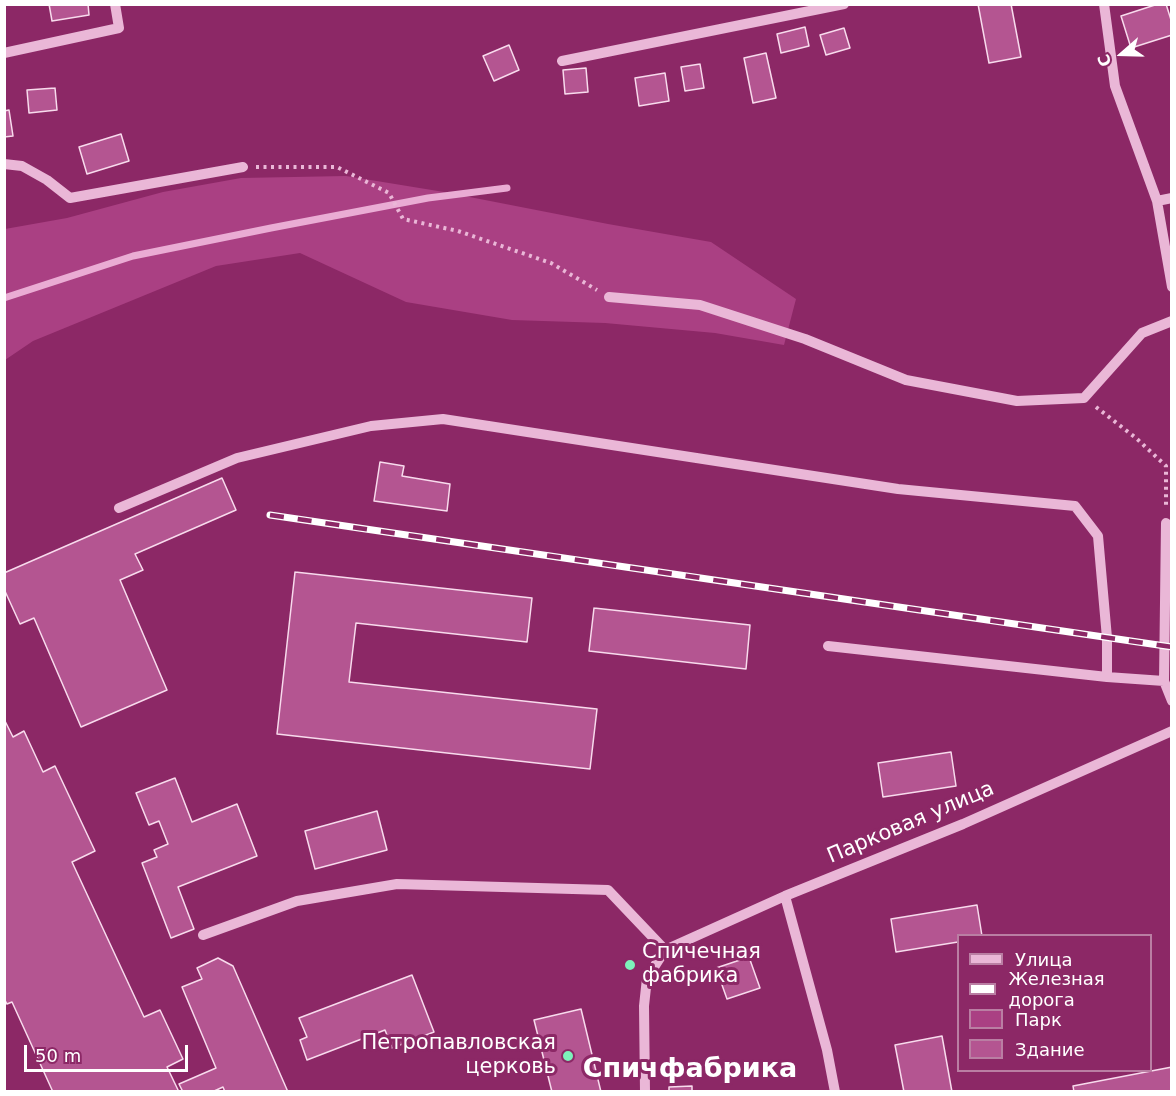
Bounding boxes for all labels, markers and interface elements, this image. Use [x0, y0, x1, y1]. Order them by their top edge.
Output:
north arrow [1092, 24, 1152, 84]
text: С [1094, 52, 1116, 69]
street label: Парковая улица [824, 776, 998, 870]
legend [957, 934, 1152, 1072]
place label: Спичечная фабрика [642, 940, 761, 990]
text: Улица [1015, 949, 1072, 970]
marker: Спичечная фабрика [623, 958, 637, 972]
text: Железная дорога [1008, 968, 1105, 1010]
text: Парк [1015, 1009, 1062, 1030]
place label: Петропавловская церковь [362, 1031, 556, 1081]
scale bar [27, 1033, 190, 1071]
text: Здание [1015, 1039, 1085, 1060]
text: 50 m [35, 1045, 81, 1066]
marker: Петропавловская церковь [561, 1049, 575, 1063]
district label: Спичфабрика [583, 1054, 797, 1086]

